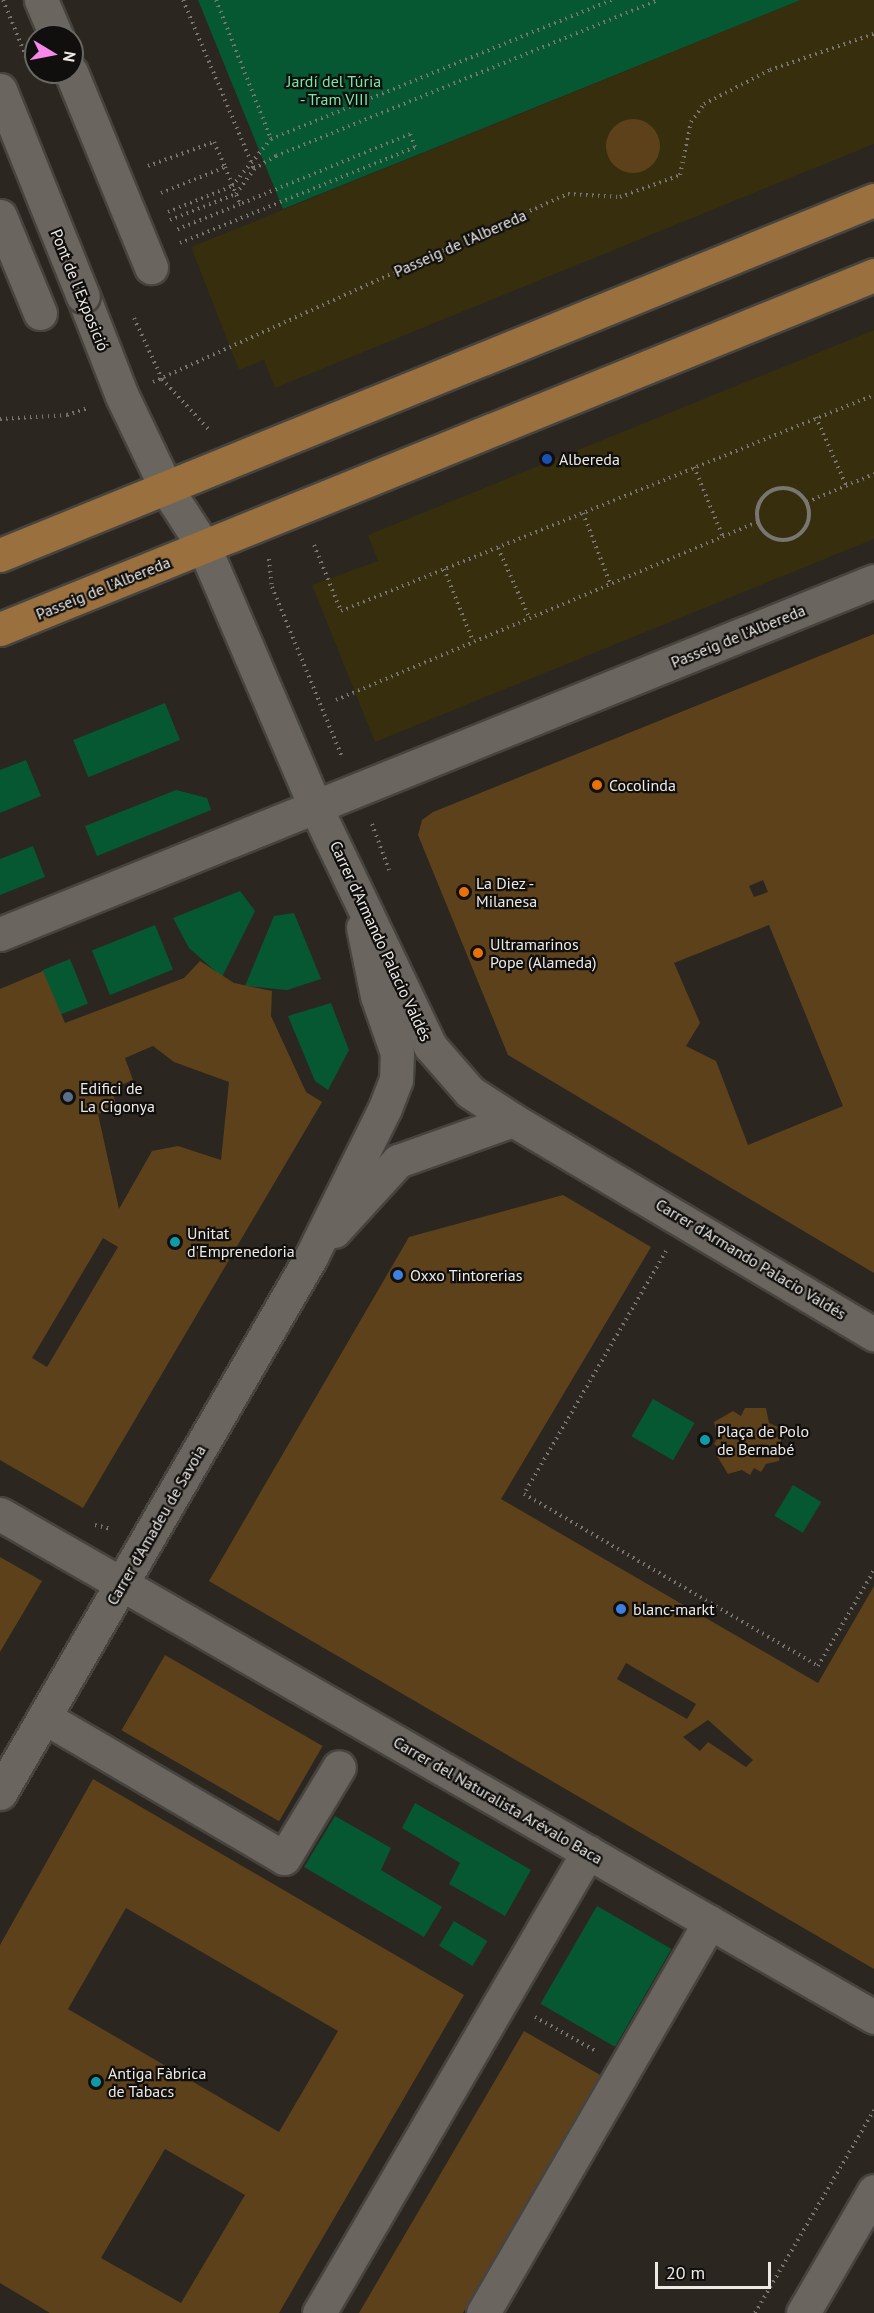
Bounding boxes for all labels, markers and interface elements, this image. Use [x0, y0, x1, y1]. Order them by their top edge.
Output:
north arrow [24, 24, 84, 84]
text: N [59, 50, 81, 64]
park label: Jardí del Túria - Tram VIII [287, 71, 381, 109]
street label: Passeig de l'Albereda [391, 205, 529, 281]
street label: Pont de l'Exposició [47, 226, 113, 354]
place label: Albereda [559, 449, 620, 469]
marker: Albereda [540, 452, 554, 466]
street label: Passeig de l'Albereda [33, 552, 173, 624]
street label: Passeig de l'Albereda [668, 600, 808, 672]
place label: Cocolinda [609, 775, 676, 795]
marker: Cocolinda [590, 778, 604, 792]
street label: Carrer d'Armando Palacio Valdés [326, 838, 436, 1044]
place label: La Diez - Milanesa [476, 873, 537, 911]
marker: La Diez - Milanesa [457, 885, 471, 899]
place label: Ultramarinos Pope (Alameda) [490, 934, 597, 972]
marker: Ultramarinos Pope (Alameda) [471, 946, 485, 960]
place label: Edifici de La Cigonya [80, 1078, 155, 1116]
marker: Edifici de La Cigonya [61, 1090, 75, 1104]
street label: Carrer d'Armando Palacio Valdés [652, 1194, 850, 1324]
place label: Unitat d'Emprenedoria [187, 1223, 295, 1261]
marker: Unitat d'Emprenedoria [168, 1235, 182, 1249]
place label: Oxxo Tintorerias [410, 1265, 523, 1285]
marker: Oxxo Tintorerias [391, 1268, 405, 1282]
place label: Plaça de Polo de Bernabé [717, 1421, 809, 1459]
marker: Plaça de Polo de Bernabé [698, 1433, 712, 1447]
street label: Carrer d'Amadeu de Savoia [102, 1442, 210, 1608]
place label: blanc-markt [633, 1599, 715, 1619]
marker: blanc-markt [614, 1602, 628, 1616]
street label: Carrer del Naturalista Arévalo Baca [390, 1732, 606, 1868]
place label: Antiga Fàbrica de Tabacs [108, 2063, 206, 2101]
marker: Antiga Fàbrica de Tabacs [89, 2075, 103, 2089]
scale bar [658, 2250, 774, 2288]
text: 20 m [666, 2261, 705, 2284]

